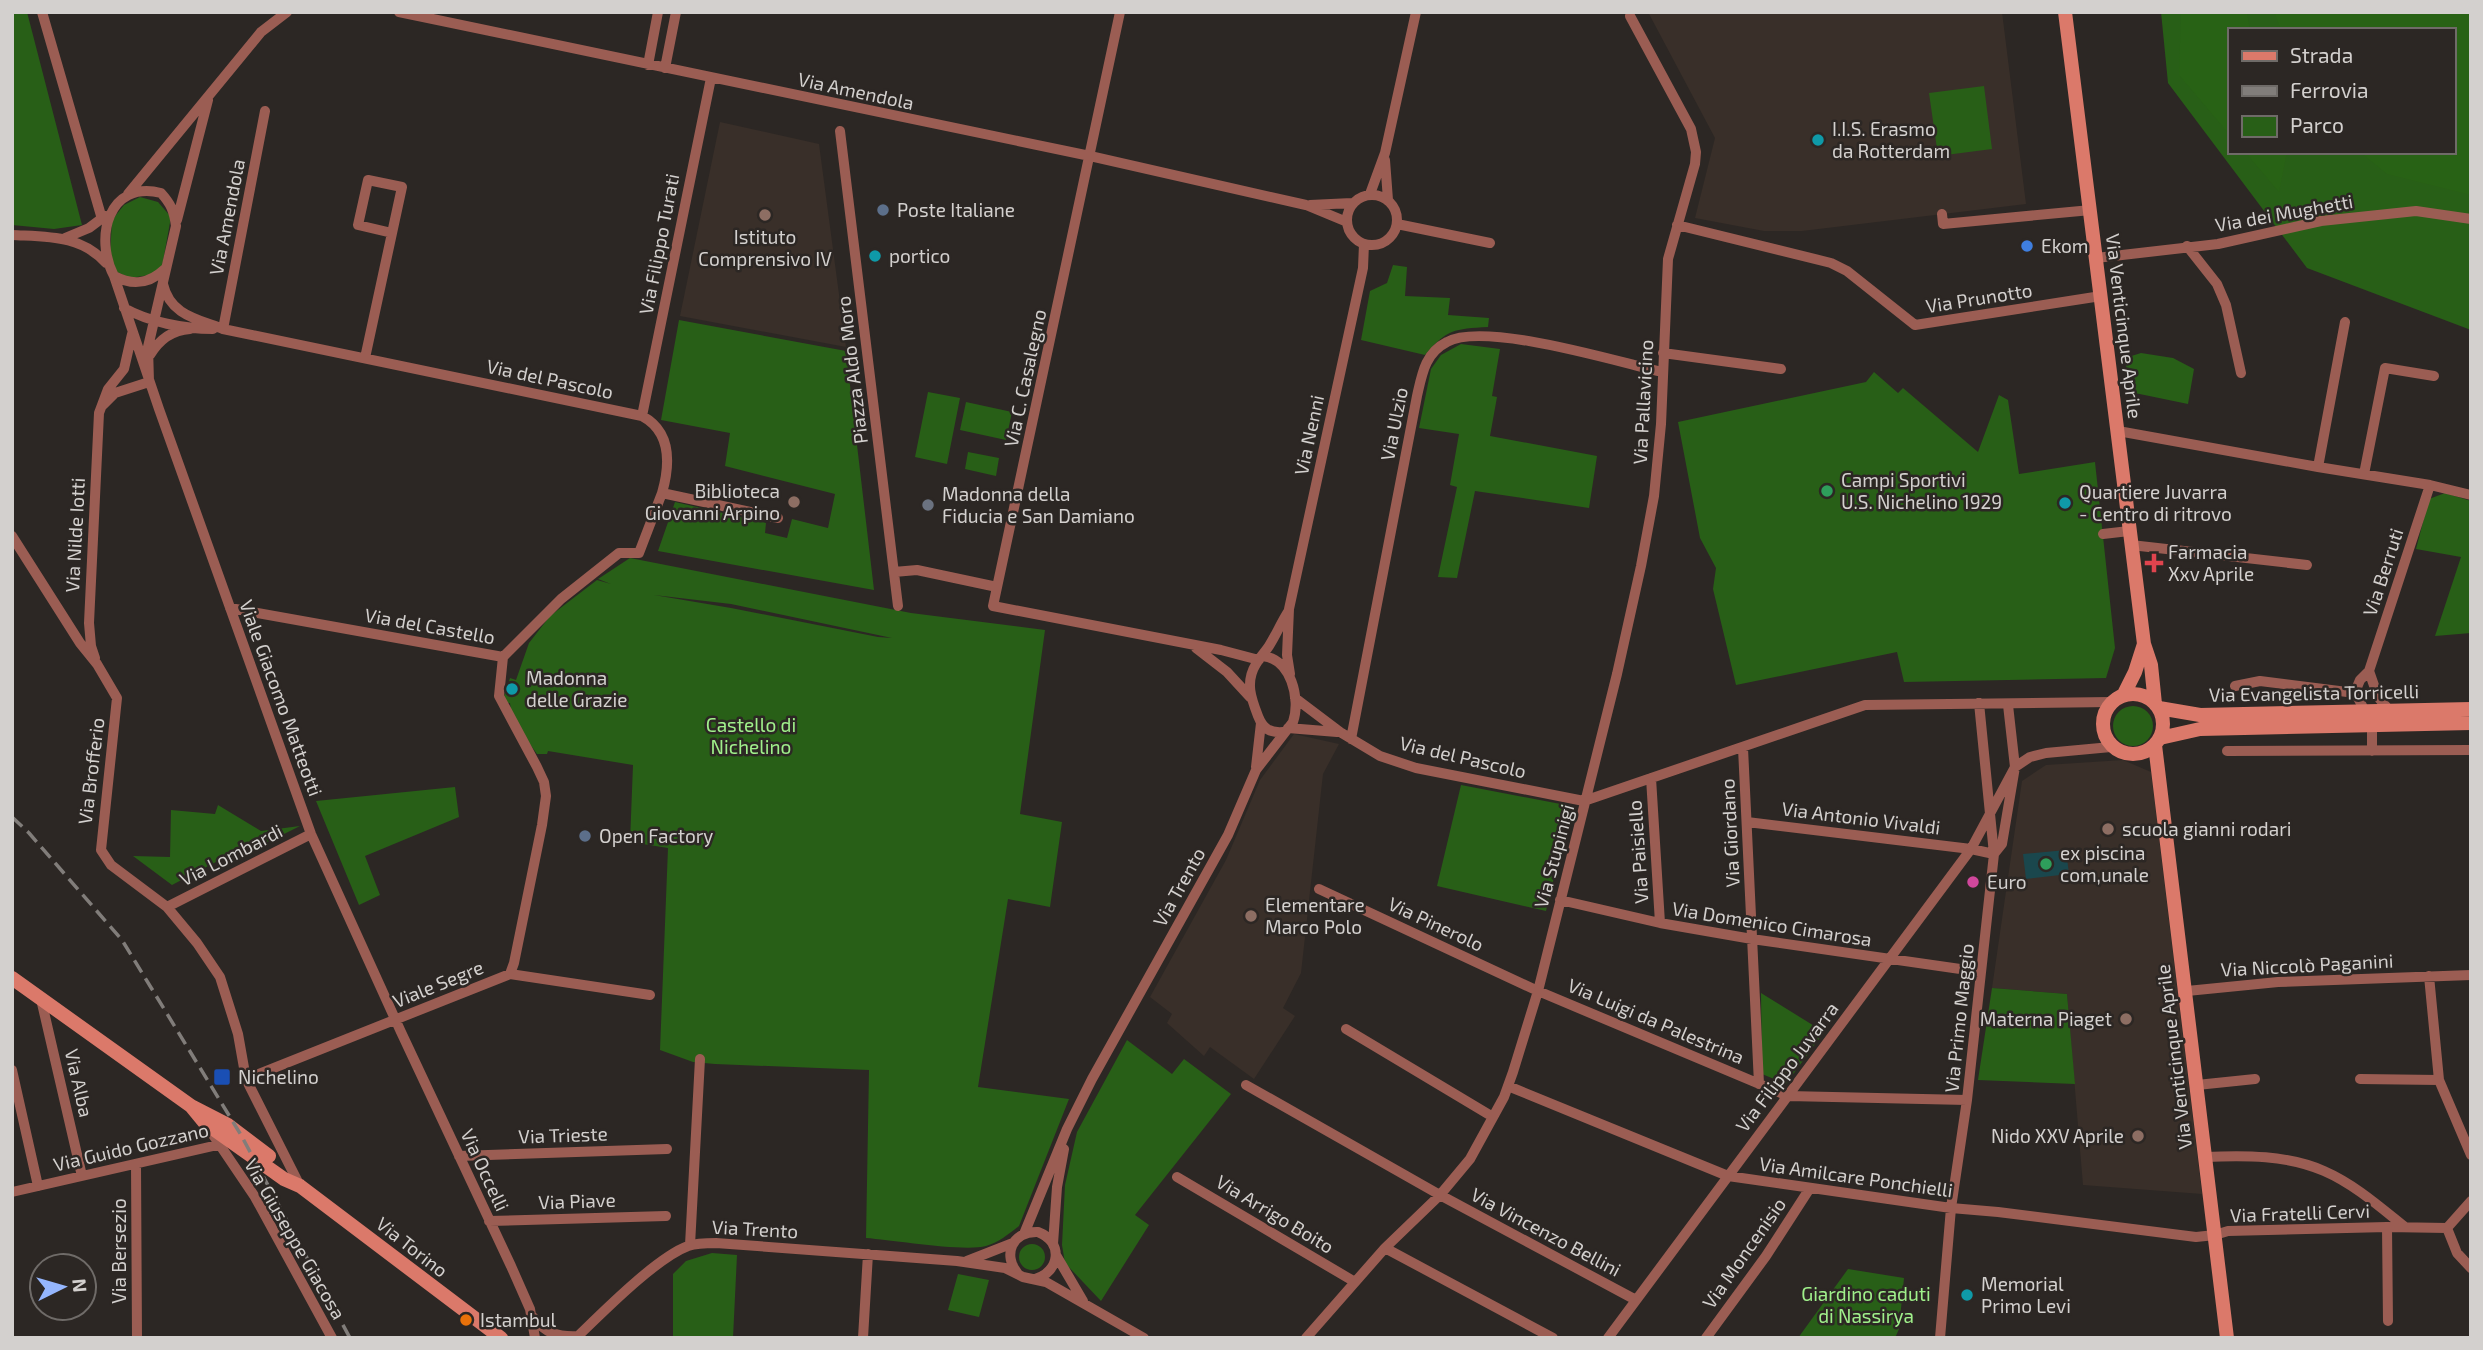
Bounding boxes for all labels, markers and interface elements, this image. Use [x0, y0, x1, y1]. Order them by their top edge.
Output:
legend [2228, 28, 2455, 154]
text: Strada [2290, 42, 2353, 67]
street label: Via Amendola [796, 67, 916, 114]
text: Ferrovia [2290, 77, 2369, 102]
text: Parco [2290, 112, 2344, 137]
place label: I.I.S. Erasmo da Rotterdam [1832, 117, 1950, 162]
marker: I.I.S. Erasmo da Rotterdam [1810, 132, 1826, 148]
street label: Via Amendola [204, 157, 249, 277]
street label: Via Filippo Turati [634, 171, 683, 316]
street label: Via dei Mughetti [2213, 189, 2355, 236]
place label: Poste Italiane [897, 198, 1015, 221]
marker: Poste Italiane [875, 202, 891, 218]
marker: Istituto Comprensivo IV [757, 207, 773, 223]
place label: Istituto Comprensivo IV [698, 225, 832, 270]
street label: Via Venticinque Aprile [2102, 232, 2147, 420]
place label: Ekom [2041, 234, 2088, 257]
marker: Ekom [2019, 238, 2035, 254]
place label: portico [889, 244, 950, 267]
marker: portico [867, 248, 883, 264]
street label: Via Prunotto [1924, 278, 2034, 317]
street label: Piazza Aldo Moro [831, 295, 872, 445]
street label: Via C. Casalegno [999, 307, 1050, 449]
street label: Via Pallavicino [1628, 339, 1657, 465]
street label: Via del Pascolo [485, 354, 616, 403]
street label: Via Ulzio [1375, 385, 1412, 463]
street label: Via Nenni [1289, 393, 1328, 477]
place label: Campi Sportivi U.S. Nichelino 1929 [1841, 468, 2002, 513]
street label: Via Nilde Iotti [60, 477, 89, 593]
place label: Biblioteca Giovanni Arpino [645, 479, 780, 524]
place label: Quartiere Juvarra - Centro di ritrovo [2079, 480, 2232, 525]
place label: Madonna della Fiducia e San Damiano [942, 482, 1135, 527]
marker: Campi Sportivi U.S. Nichelino 1929 [1819, 483, 1835, 499]
marker: Biblioteca Giovanni Arpino [786, 494, 802, 510]
marker: Quartiere Juvarra - Centro di ritrovo [2057, 495, 2073, 511]
marker: Madonna della Fiducia e San Damiano [920, 497, 936, 513]
street label: Via Berruti [2358, 525, 2408, 619]
place label: Farmacia Xxv Aprile [2168, 540, 2254, 585]
marker: Farmacia Xxv Aprile [2146, 555, 2162, 571]
street label: Viale Giacomo Matteotti [235, 597, 328, 799]
street label: Via del Castello [363, 603, 497, 648]
place label: Madonna delle Grazie [526, 666, 627, 711]
street label: Via Evangelista Torricelli [2209, 679, 2419, 706]
marker: Madonna delle Grazie [504, 681, 520, 697]
park label: Castello di Nichelino [706, 713, 796, 758]
street label: Via Brofferio [73, 716, 108, 826]
street label: Via del Pascolo [1398, 731, 1529, 782]
street label: Via Giordano [1715, 778, 1744, 888]
street label: Via Antonio Vivaldi [1780, 796, 1942, 839]
street label: Via Paisiello [1622, 799, 1653, 905]
street label: Via Stupinigi [1529, 802, 1578, 910]
place label: scuola gianni rodari [2122, 817, 2291, 840]
street label: Via Lombardi [175, 819, 286, 890]
marker: scuola gianni rodari [2100, 821, 2116, 837]
place label: Open Factory [599, 824, 713, 847]
marker: Open Factory [577, 828, 593, 844]
place label: ex piscina com,unale [2060, 841, 2149, 886]
street label: Via Trento [1148, 843, 1210, 930]
marker: ex piscina com,unale [2038, 856, 2054, 872]
place label: Euro [1987, 870, 2027, 893]
marker: Euro [1965, 874, 1981, 890]
street label: Via Pinerolo [1385, 891, 1488, 956]
place label: Elementare Marco Polo [1265, 893, 1365, 938]
street label: Via Domenico Cimarosa [1671, 896, 1874, 951]
marker: Elementare Marco Polo [1243, 908, 1259, 924]
street label: Via Primo Maggio [1939, 942, 1978, 1094]
street label: Via Niccolò Paganini [2220, 948, 2394, 981]
street label: Viale Segre [389, 955, 487, 1012]
street label: Via Venticinque Aprile [2151, 963, 2196, 1151]
street label: Via Luigi da Palestrina [1564, 973, 1748, 1068]
street label: Via Filippo Juvarra [1730, 997, 1843, 1136]
place label: Materna Piaget [1980, 1007, 2112, 1030]
marker: Materna Piaget [2118, 1011, 2134, 1027]
street label: Via Alba [60, 1047, 98, 1119]
place label: Nichelino [238, 1065, 319, 1088]
marker: Nichelino [212, 1067, 232, 1087]
street label: Via Guido Gozzano [51, 1117, 211, 1176]
street label: Via Trieste [518, 1121, 608, 1148]
place label: Nido XXV Aprile [1991, 1124, 2124, 1147]
street label: Via Occelli [456, 1125, 514, 1215]
marker: Nido XXV Aprile [2130, 1128, 2146, 1144]
street label: Via Amilcare Ponchielli [1758, 1152, 1954, 1201]
street label: Via Giuseppe Giacosa [240, 1154, 351, 1323]
street label: Via Arrigo Boito [1212, 1169, 1338, 1258]
street label: Via Vincenzo Bellini [1467, 1182, 1625, 1281]
street label: Via Piave [538, 1188, 616, 1213]
street label: Via Moncenisio [1697, 1193, 1790, 1312]
street label: Via Bersezio [107, 1198, 130, 1304]
street label: Via Fratelli Cervi [2230, 1199, 2370, 1226]
street label: Via Torino [372, 1212, 453, 1282]
street label: Via Trento [711, 1215, 799, 1242]
north arrow [28, 1252, 98, 1322]
place label: Memorial Primo Levi [1981, 1272, 2071, 1317]
text: N [68, 1278, 92, 1293]
park label: Giardino caduti di Nassirya [1801, 1282, 1931, 1327]
marker: Memorial Primo Levi [1959, 1287, 1975, 1303]
place label: Istambul [480, 1308, 557, 1331]
marker: Istambul [458, 1312, 474, 1328]

